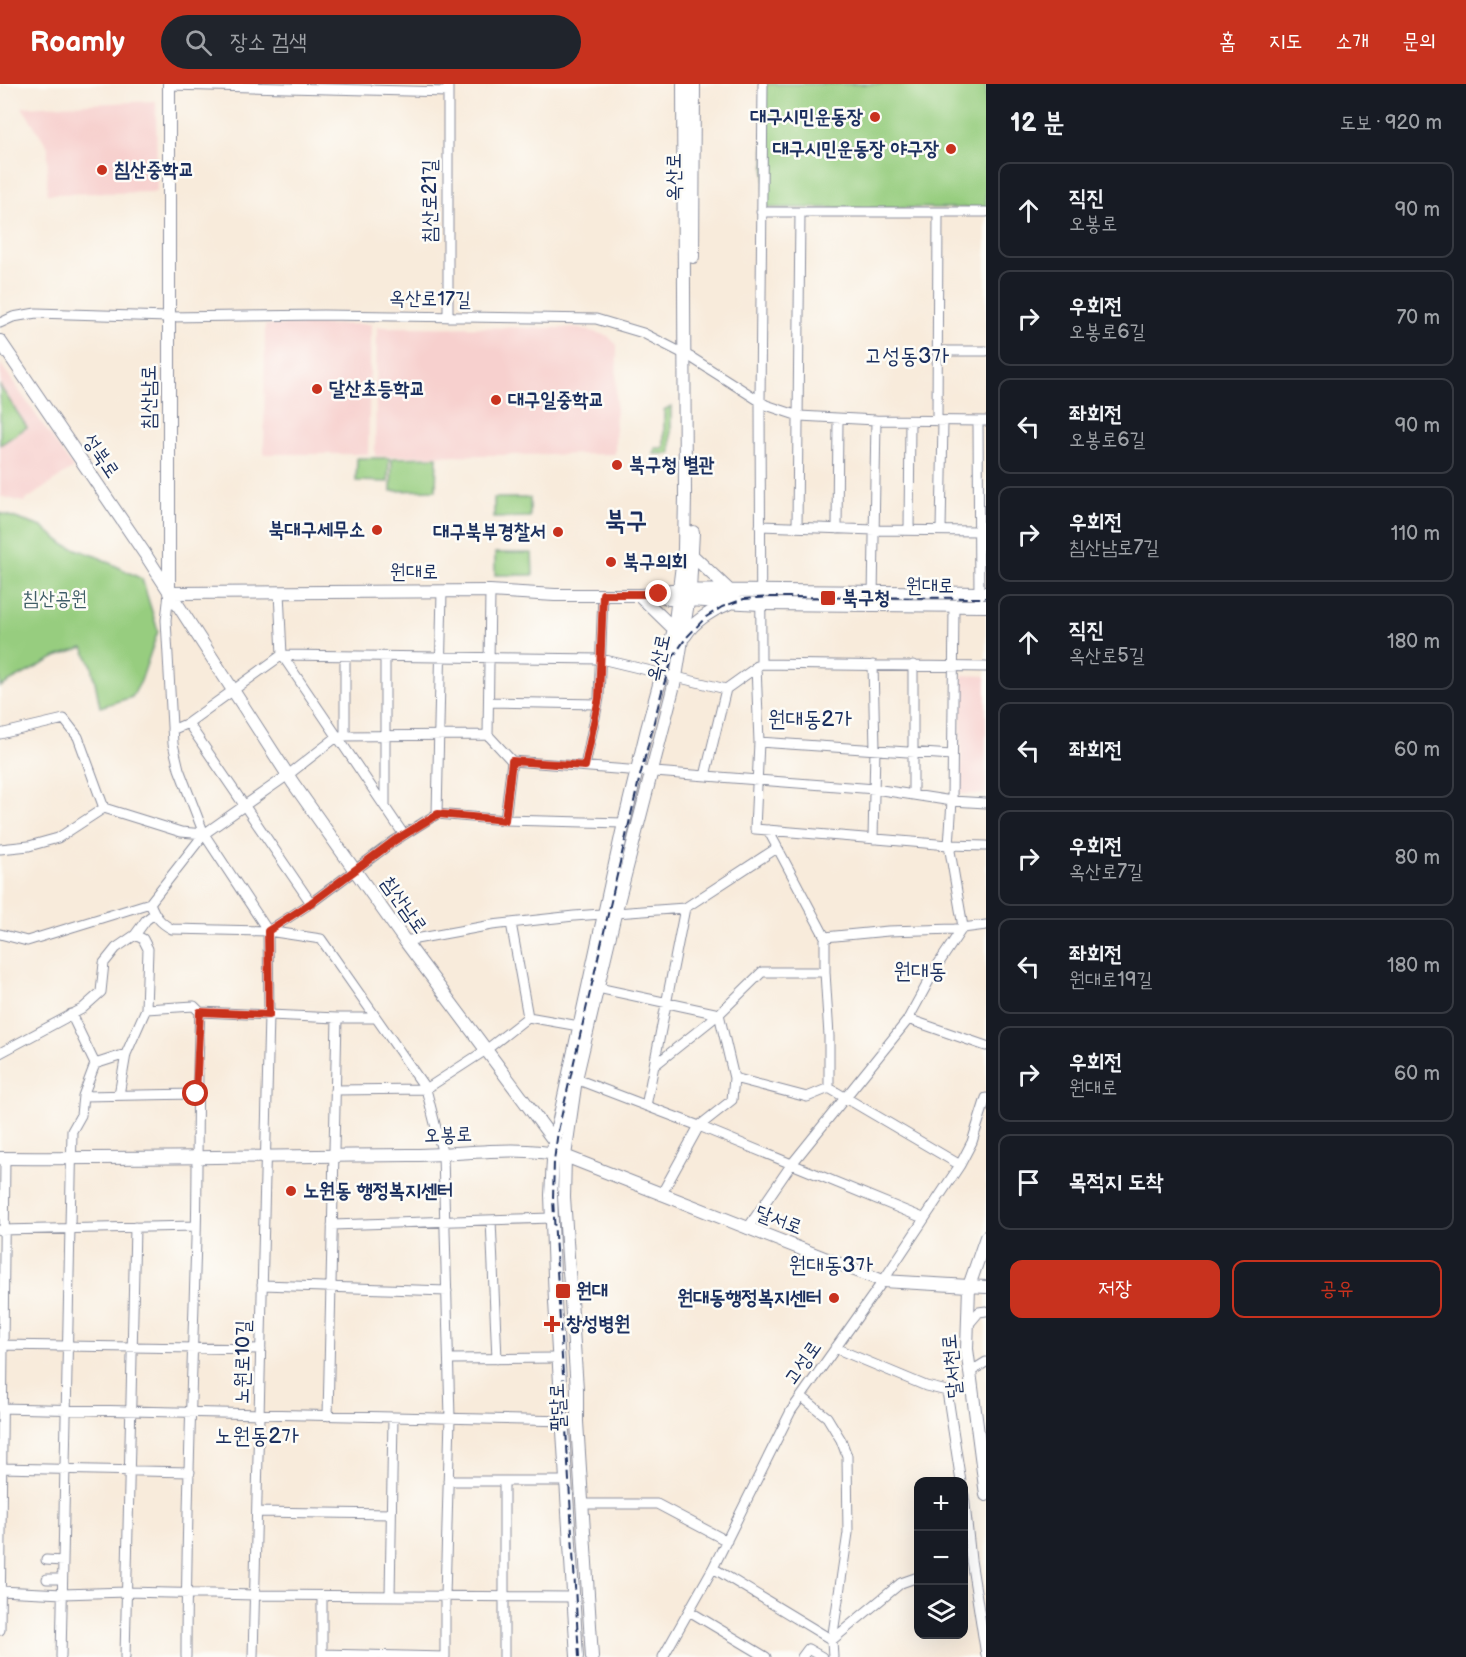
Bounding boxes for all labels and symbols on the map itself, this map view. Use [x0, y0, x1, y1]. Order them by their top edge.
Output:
place label: 대구시민운동장 [750, 105, 863, 129]
marker: 대구시민운동장 [868, 110, 882, 124]
place label: 대구시민운동장 야구장 [773, 137, 939, 161]
marker: 대구시민운동장 야구장 [944, 142, 958, 156]
street label: 옥산로 [662, 153, 686, 201]
place label: 침산중학교 [114, 158, 194, 182]
street label: 침산로21길 [418, 159, 442, 243]
marker: 침산중학교 [95, 163, 109, 177]
street label: 옥산로17길 [389, 286, 471, 312]
district label: 고성동3가 [865, 343, 949, 370]
street label: 침산남로 [137, 365, 161, 429]
place label: 달산초등학교 [329, 377, 426, 401]
marker: 달산초등학교 [310, 382, 324, 396]
place label: 대구일중학교 [508, 388, 605, 412]
marker: 대구일중학교 [489, 393, 503, 407]
street label: 성북로 [78, 429, 124, 483]
place label: 북구청 별관 [629, 453, 715, 477]
marker: 북구청 별관 [610, 458, 624, 472]
district label: 북구 [605, 506, 647, 537]
place label: 북대구세무소 [268, 518, 365, 542]
place label: 대구북부경찰서 [433, 520, 546, 544]
marker: 북대구세무소 [370, 523, 384, 537]
marker: 대구북부경찰서 [551, 525, 565, 539]
place label: 북구의회 [623, 550, 687, 574]
marker: 북구의회 [604, 555, 618, 569]
street label: 원대로 [390, 560, 438, 584]
street label: 원대로 [906, 574, 954, 598]
route end [645, 580, 671, 606]
place label: 북구청 [842, 586, 890, 610]
park label: 침산공원 [23, 587, 87, 611]
marker: 북구청 [819, 589, 837, 607]
street label: 옥산로 [642, 632, 676, 684]
district label: 원대동2가 [768, 706, 852, 733]
street label: 침산남로 [376, 872, 432, 938]
district label: 원대동 [893, 958, 947, 985]
route start [182, 1080, 208, 1106]
street label: 오봉로 [423, 1122, 473, 1148]
place label: 노원동 행정복지센터 [303, 1179, 453, 1203]
marker: 노원동 행정복지센터 [284, 1184, 298, 1198]
street label: 달서로 [752, 1200, 806, 1240]
district label: 원대동3가 [789, 1252, 873, 1279]
place label: 원대 [576, 1279, 608, 1303]
marker: 원대 [554, 1282, 572, 1300]
place label: 원대동행정복지센터 [677, 1286, 822, 1310]
marker: 원대동행정복지센터 [827, 1291, 841, 1305]
place label: 창성병원 [566, 1312, 630, 1336]
marker: 창성병원 [543, 1315, 561, 1333]
street label: 노원로10길 [230, 1320, 256, 1404]
street label: 달서천로 [937, 1333, 967, 1399]
street label: 고성로 [779, 1336, 827, 1390]
street label: 팔달로 [545, 1382, 571, 1432]
district label: 노원동2가 [215, 1423, 299, 1450]

